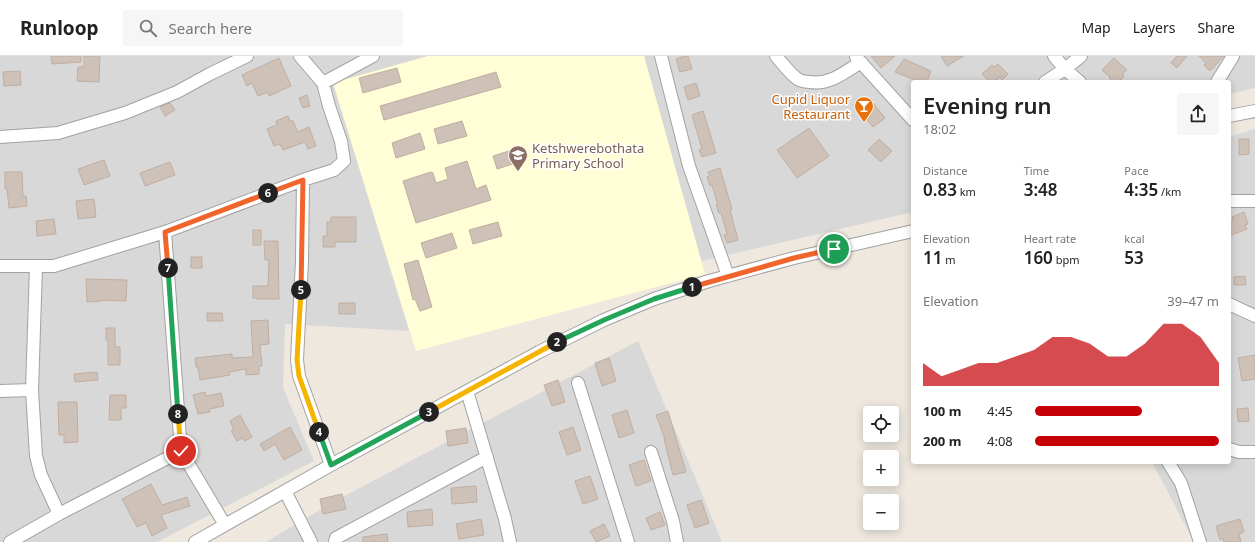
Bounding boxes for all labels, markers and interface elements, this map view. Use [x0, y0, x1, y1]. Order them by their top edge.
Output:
search box [123, 10, 403, 46]
text: Runloop [20, 15, 99, 41]
icon: search [137, 17, 159, 39]
text: Search here [169, 18, 252, 38]
text: Map [1082, 18, 1111, 37]
text: Layers [1133, 18, 1175, 37]
text: Share [1197, 18, 1235, 37]
place label: Cupid Liquor Restaurant [772, 90, 851, 123]
text: Evening run [923, 90, 1052, 120]
button: share [1177, 93, 1219, 135]
bar icon: Cupid Liquor Restaurant [853, 95, 875, 123]
text: 18:02 [923, 120, 956, 138]
place label: Ketshwerebothata Primary School [532, 139, 644, 172]
school or university icon: Ketshwerebothata Primary School [507, 144, 529, 172]
text: Distance [923, 163, 968, 178]
text: Time [1024, 163, 1049, 178]
text: Pace [1124, 163, 1149, 178]
text: 0.83 [923, 178, 957, 201]
text: 3:48 [1024, 178, 1058, 201]
text: 4:35 [1124, 178, 1158, 201]
pin: 6 [258, 183, 278, 203]
text: km [957, 184, 976, 199]
text: /km [1158, 184, 1181, 199]
text: 6 [265, 185, 271, 200]
text: Elevation [923, 231, 970, 246]
text: Heart rate [1024, 231, 1076, 246]
text: kcal [1124, 231, 1145, 246]
pin [817, 232, 851, 266]
icon: arrive [823, 238, 845, 260]
text: 11 [923, 246, 942, 269]
text: 160 [1024, 246, 1053, 269]
text: 53 [1124, 246, 1144, 269]
text: m [942, 252, 956, 267]
text: bpm [1053, 252, 1080, 267]
pin: 7 [158, 258, 178, 278]
text: 7 [165, 260, 171, 275]
pin: 1 [682, 277, 702, 297]
text: 1 [689, 279, 695, 294]
pin: 5 [291, 280, 311, 300]
text: 5 [298, 282, 304, 297]
text: Elevation [923, 292, 979, 310]
text: 39–47 m [1167, 292, 1219, 310]
pin: 2 [547, 332, 567, 352]
text: 2 [554, 334, 560, 349]
pin: 3 [419, 402, 439, 422]
text: 100 m [923, 402, 961, 420]
text: 4:45 [987, 402, 1013, 420]
pin: 8 [168, 404, 188, 424]
text: 3 [426, 404, 432, 419]
text: 8 [175, 406, 181, 421]
map controls [863, 406, 899, 530]
button: locate [863, 406, 899, 442]
pin: 4 [309, 422, 329, 442]
text: 4 [316, 424, 322, 439]
text: 200 m [923, 432, 961, 450]
text: 4:08 [987, 432, 1013, 450]
pin [164, 434, 198, 468]
icon: check [170, 440, 192, 462]
button: + [863, 450, 899, 486]
button: − [863, 494, 899, 530]

